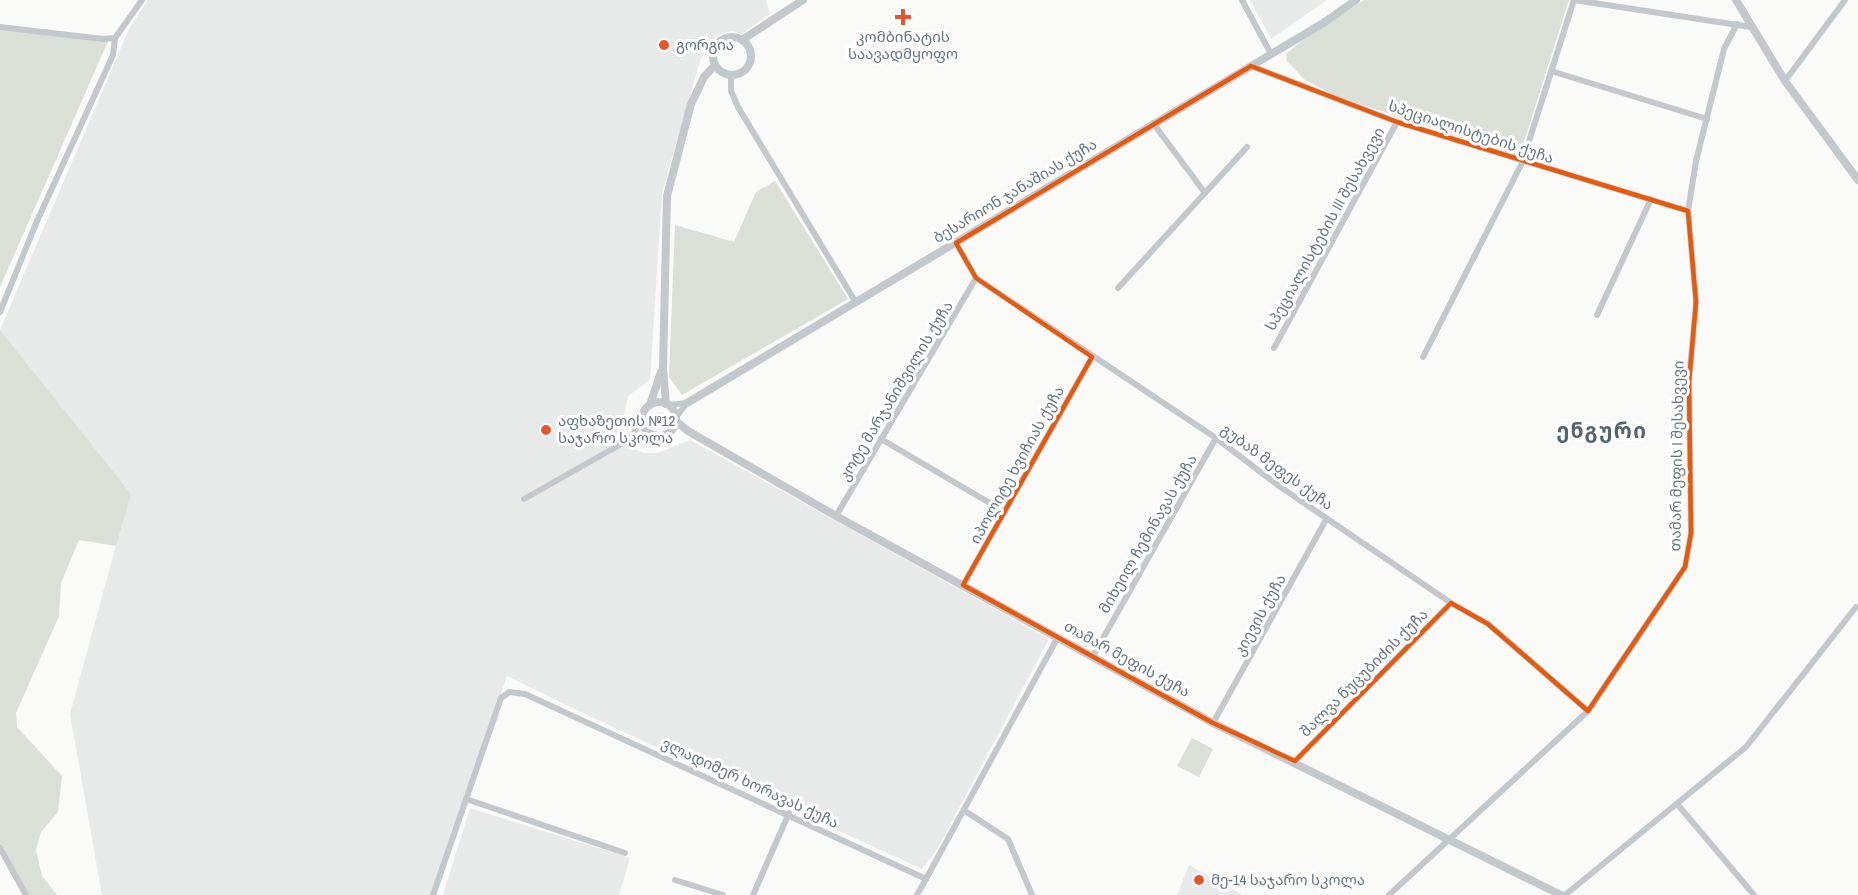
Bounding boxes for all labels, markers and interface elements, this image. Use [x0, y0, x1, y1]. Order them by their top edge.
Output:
marker: კომბინატის საავადმყოფო [894, 8, 912, 26]
place label: კომბინატის საავადმყოფო [848, 26, 958, 64]
place label: გორგია [676, 34, 734, 55]
marker: გორგია [657, 38, 671, 52]
street label: სპეციალისტების ქუჩა [1386, 95, 1556, 168]
street label: სპეციალისტების III შესახვევი [1260, 123, 1389, 334]
street label: ბესარიონ ჯანაშიას ქუჩა [929, 133, 1101, 248]
street label: კოტე მარჯანიშვილის ქუჩა [833, 297, 958, 485]
street label: თამარ მეფის I შესახვევი [1664, 360, 1689, 552]
street label: იპოლიტე ხვიჩიას ქუჩა [964, 382, 1069, 547]
place label: აფხაზეთის №12 საჯარო სკოლა [558, 410, 675, 448]
district label: ენგური [1556, 416, 1648, 445]
street label: გუბაზ მეფეს ქუჩა [1217, 419, 1338, 515]
marker: აფხაზეთის №12 საჯარო სკოლა [539, 423, 553, 437]
street label: მიხეილ ჩემინავას ქუჩა [1093, 450, 1202, 617]
street label: კიევის ქუჩა [1228, 570, 1291, 659]
street label: შალვა ნუცუბიძის ქუჩა [1295, 604, 1432, 741]
street label: თამარ მეფის ქუჩა [1061, 615, 1194, 702]
street label: ვლადიმერ ხორავას ქუჩა [658, 732, 842, 833]
place label: მე-14 საჯარო სკოლა [1211, 869, 1365, 890]
marker: მე-14 საჯარო სკოლა [1192, 873, 1206, 887]

